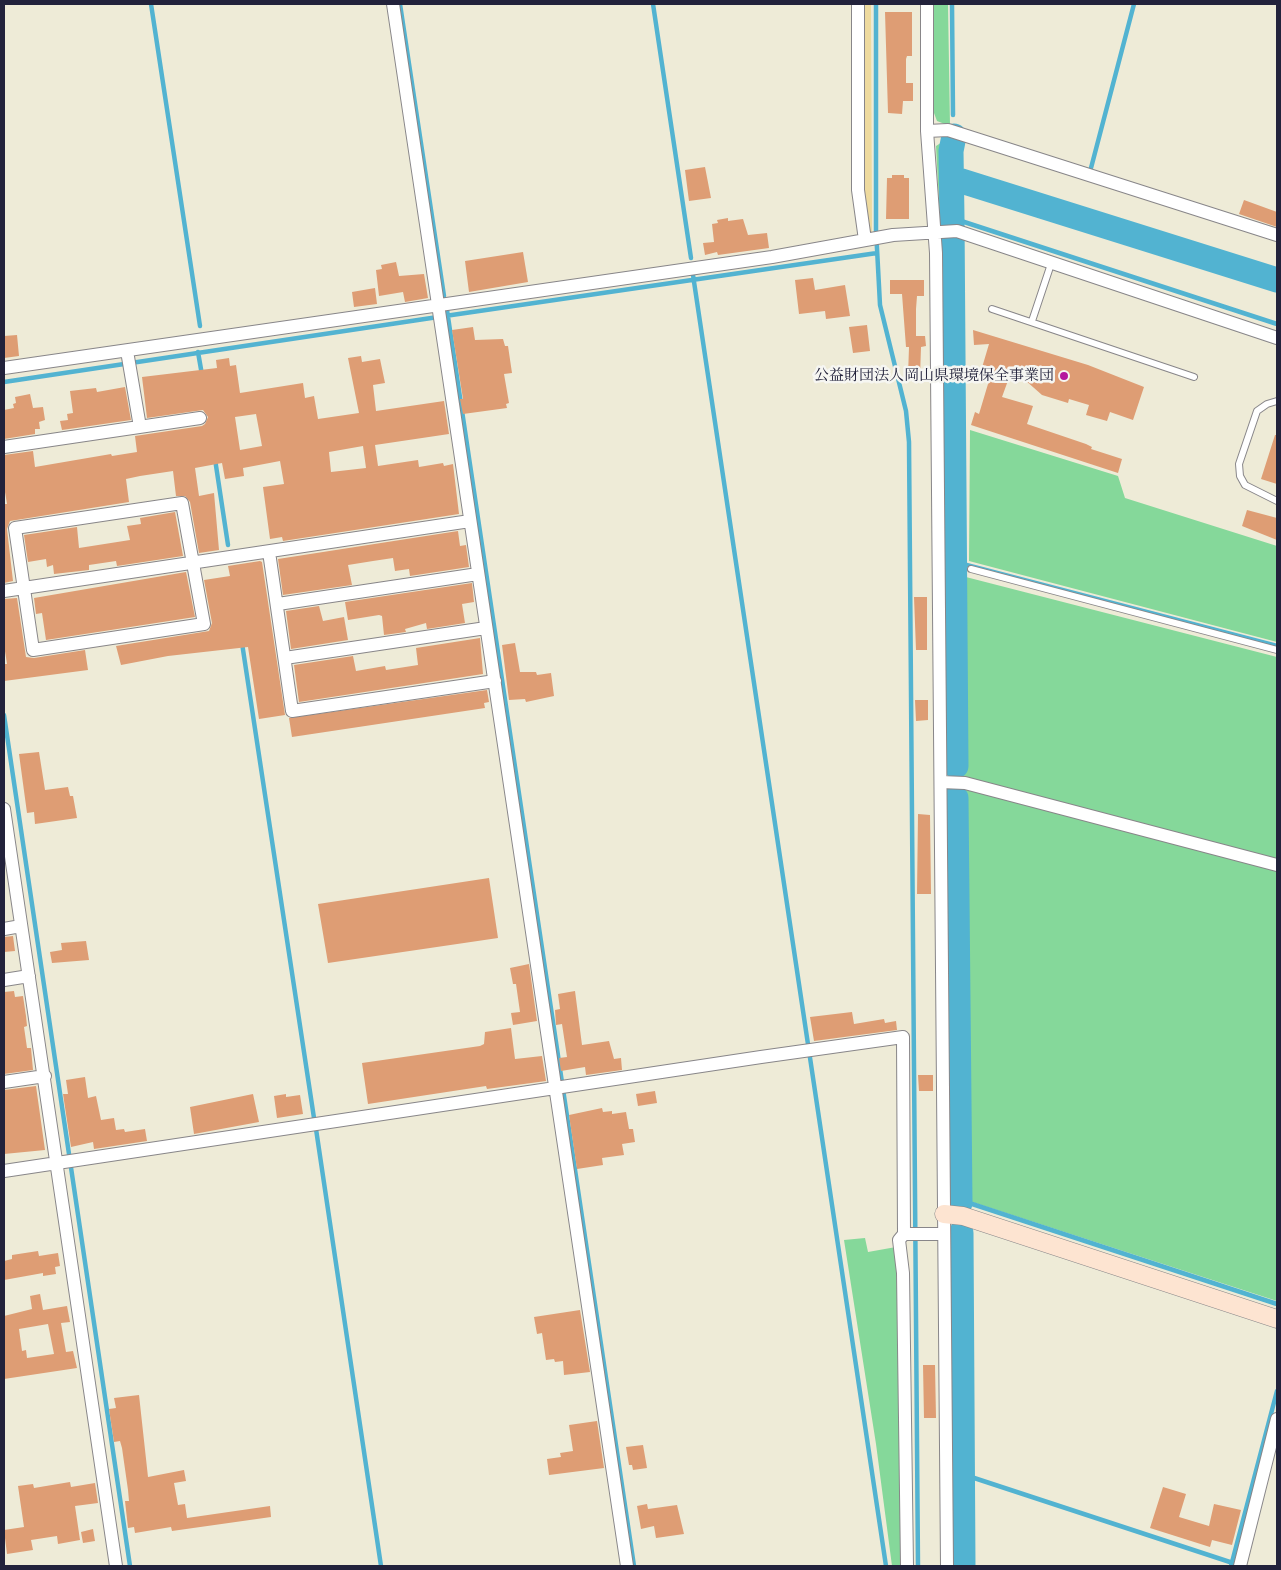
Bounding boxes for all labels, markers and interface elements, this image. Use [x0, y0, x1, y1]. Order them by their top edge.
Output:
place label: 公益財団法人岡山県環境保全事業団 [814, 367, 1054, 385]
marker: 公益財団法人岡山県環境保全事業団 [1058, 370, 1070, 382]

